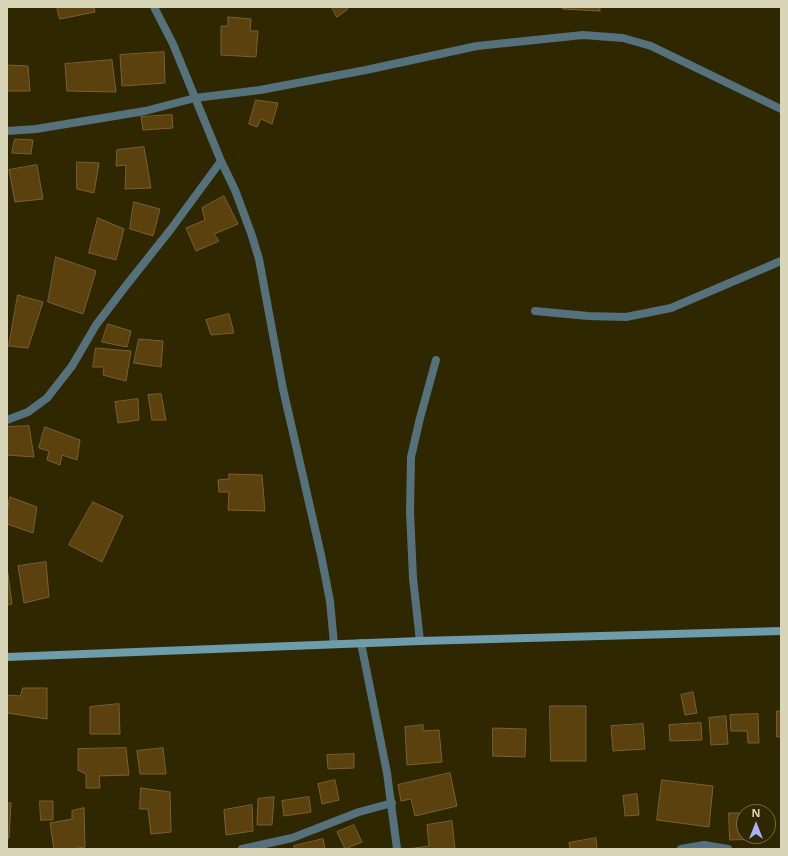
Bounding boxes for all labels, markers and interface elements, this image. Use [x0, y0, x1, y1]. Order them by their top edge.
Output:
north arrow [736, 804, 776, 844]
text: N [752, 805, 760, 820]

